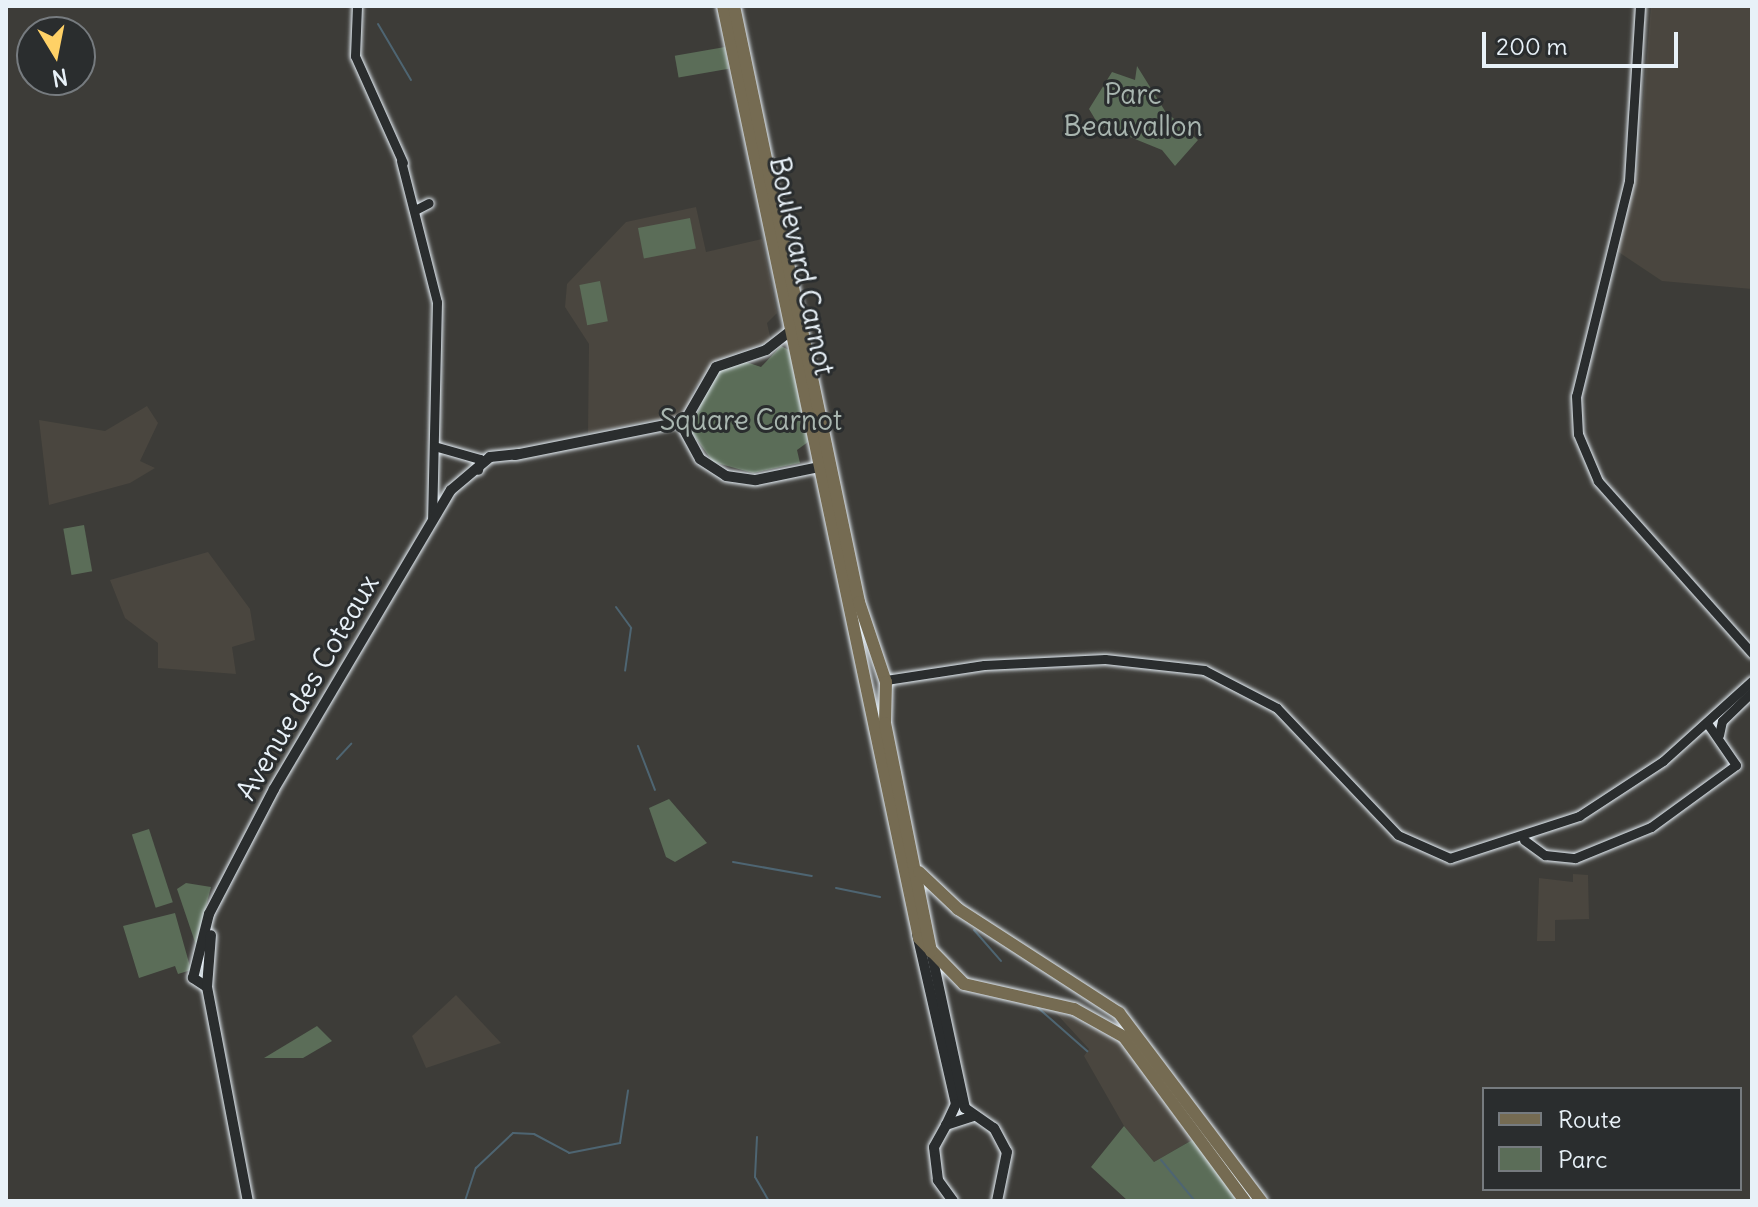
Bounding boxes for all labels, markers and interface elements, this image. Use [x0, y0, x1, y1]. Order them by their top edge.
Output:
north arrow [16, 16, 96, 96]
scale bar [1486, 16, 1682, 66]
text: 200 m [1496, 31, 1568, 61]
text: N [50, 63, 70, 93]
park label: Parc Beauvallon [1063, 77, 1203, 143]
street label: Boulevard Carnot [762, 154, 842, 378]
park label: Square Carnot [660, 403, 842, 437]
street label: Avenue des Coteaux [229, 568, 385, 806]
legend [1482, 1087, 1742, 1191]
text: Route [1558, 1104, 1621, 1134]
text: Parc [1558, 1144, 1607, 1174]

